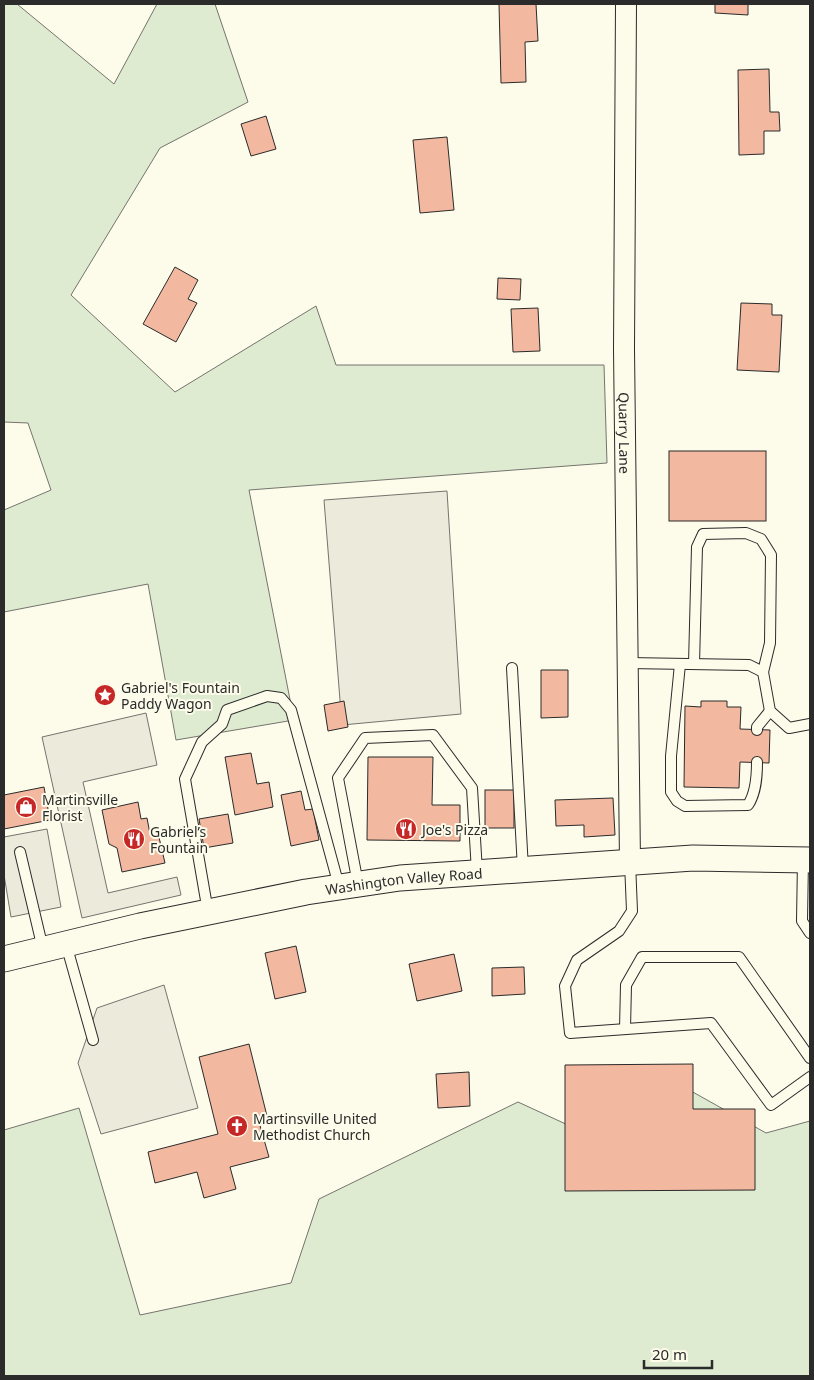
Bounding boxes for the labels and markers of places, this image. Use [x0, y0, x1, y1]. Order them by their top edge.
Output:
place label: Gabriel's Fountain Paddy Wagon [121, 678, 240, 713]
place icon: Gabriel's Fountain Paddy Wagon [93, 683, 117, 707]
place label: Martinsville Florist [42, 790, 118, 825]
shop icon: Martinsville Florist [14, 795, 38, 819]
restaurant icon: Joe's Pizza [394, 817, 418, 841]
place label: Joe's Pizza [420, 820, 488, 839]
place label: Gabriel’s Fountain [150, 822, 208, 857]
restaurant icon: Gabriel’s Fountain [122, 827, 146, 851]
place label: Martinsville United Methodist Church [253, 1109, 377, 1144]
church icon: Martinsville United Methodist Church [225, 1114, 249, 1138]

